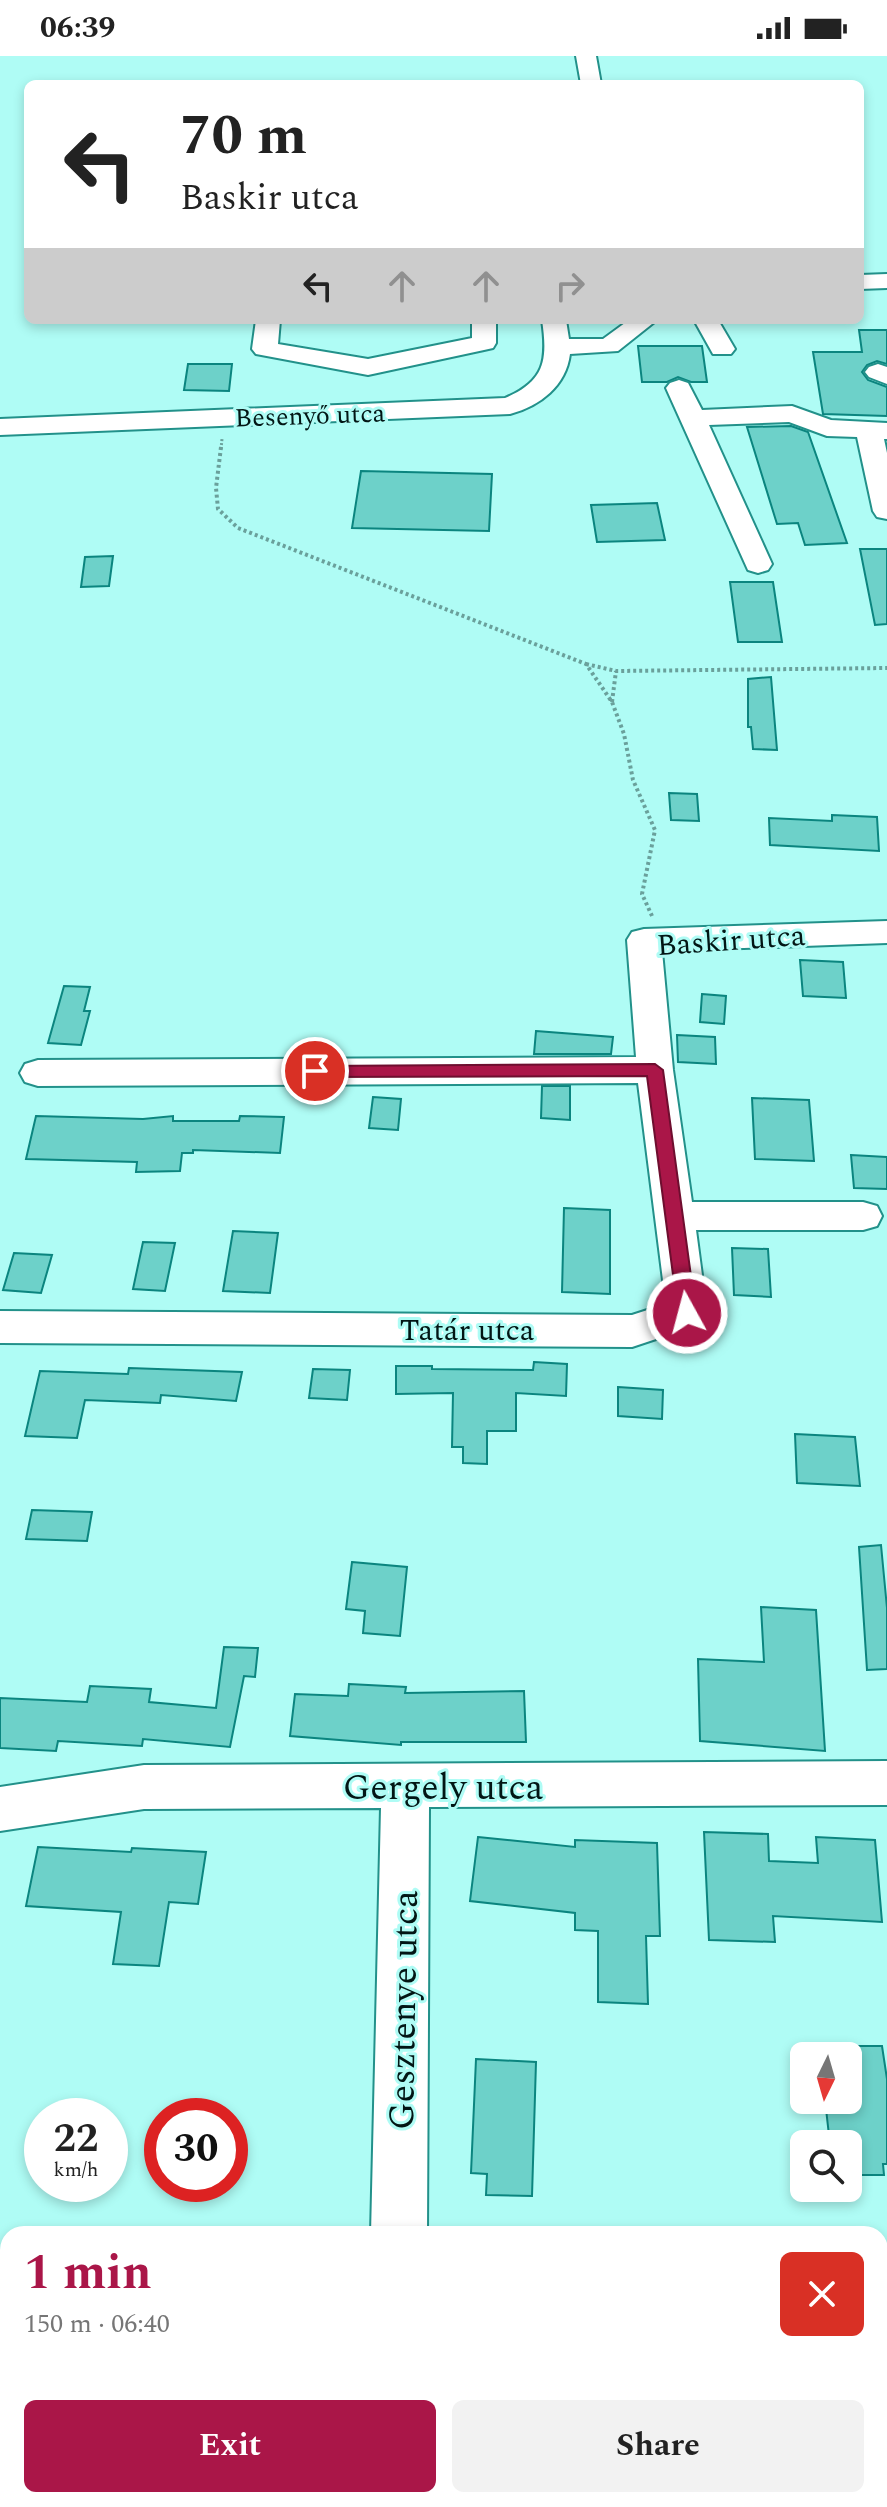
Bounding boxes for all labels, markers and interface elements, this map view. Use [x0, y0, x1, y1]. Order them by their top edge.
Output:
text: 06:39 [40, 5, 115, 51]
text: 70 m [180, 94, 307, 179]
icon: left [48, 112, 152, 216]
text: Baskir utca [180, 171, 359, 226]
icon: left [296, 264, 340, 308]
icon: ahead [380, 264, 424, 308]
icon: ahead [464, 264, 508, 308]
icon: right [548, 264, 592, 308]
street label: Besenyő utca [234, 393, 386, 439]
street label: Baskir utca [655, 913, 807, 969]
pin [281, 1037, 349, 1105]
icon: arrive [293, 1049, 337, 1093]
position arrow [645, 1271, 729, 1355]
street label: Tatár utca [400, 1308, 535, 1354]
street label: Gergely utca [343, 1761, 544, 1816]
street label: Gesztenye utca [375, 1889, 434, 2130]
north arrow [790, 2042, 862, 2114]
map controls [790, 2042, 862, 2202]
speed limit sign: 30 [144, 2098, 248, 2202]
text: 22 [54, 2109, 98, 2170]
button: search [790, 2130, 862, 2202]
text: km/h [54, 2155, 99, 2185]
text: 1 min [24, 2237, 152, 2310]
button: close [780, 2252, 864, 2336]
text: 150 m · 06:40 [24, 2304, 170, 2344]
button: Exit [24, 2400, 436, 2492]
button: Share [452, 2400, 864, 2492]

